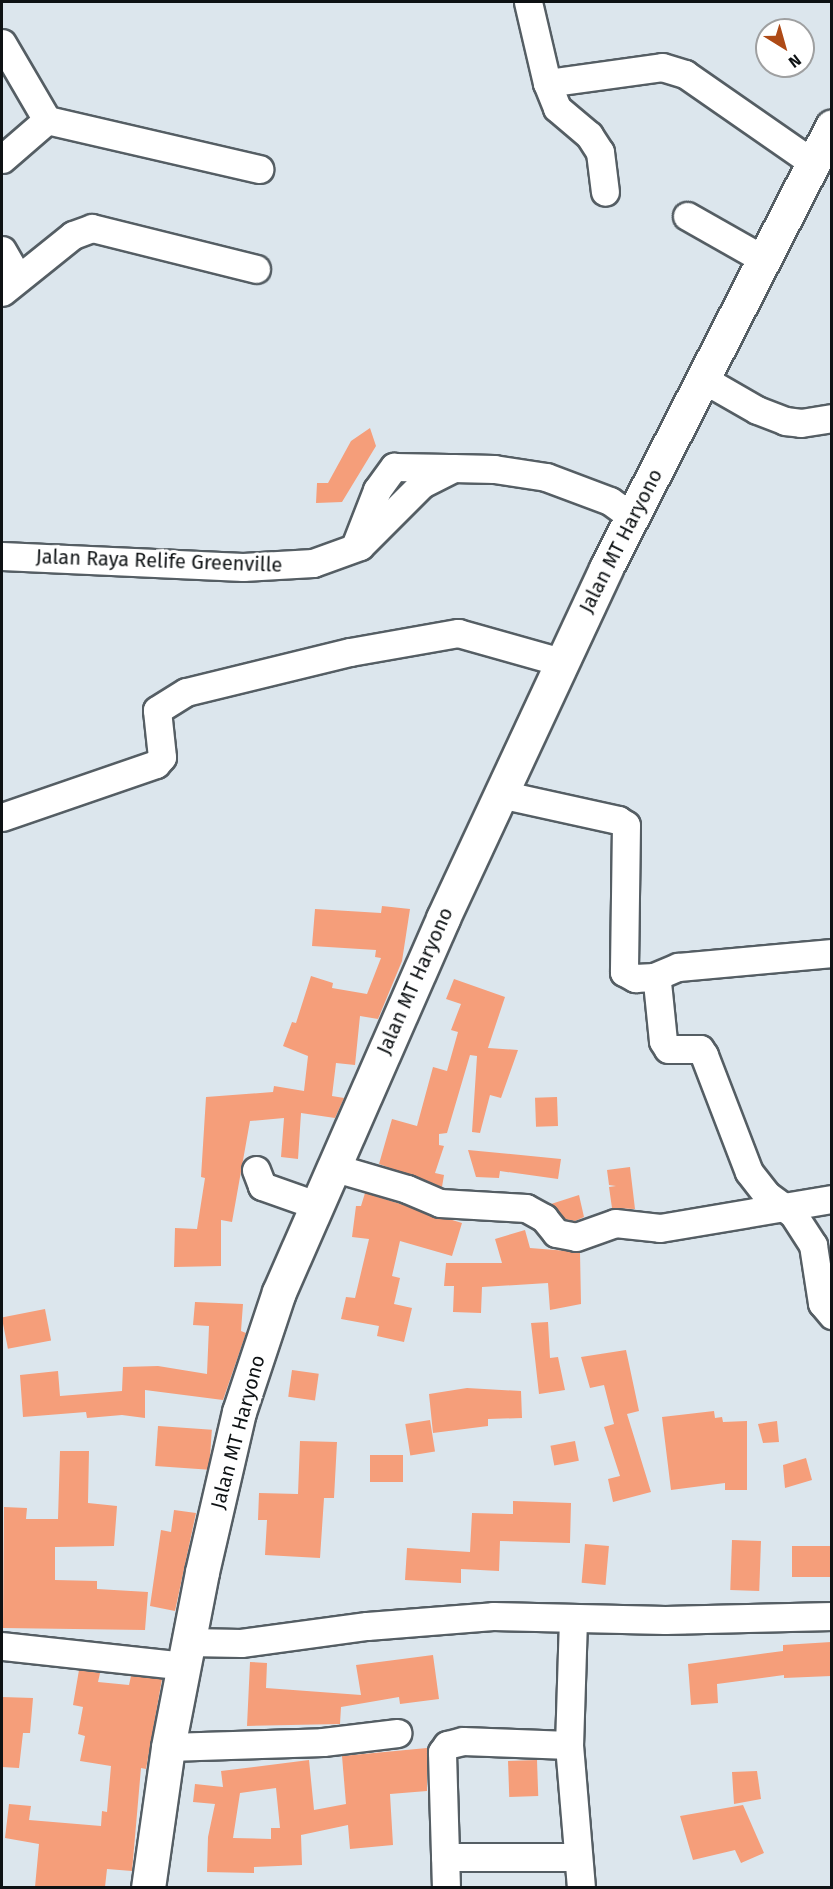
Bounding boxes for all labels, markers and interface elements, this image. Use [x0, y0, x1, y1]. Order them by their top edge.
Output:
north arrow [755, 18, 815, 78]
text: N [785, 50, 805, 72]
street label: Jalan MT Haryono [574, 465, 668, 617]
street label: Jalan Raya Relife Greenville [35, 545, 283, 577]
street label: Jalan MT Haryono [372, 904, 458, 1058]
street label: Jalan MT Haryono [206, 1352, 270, 1512]

